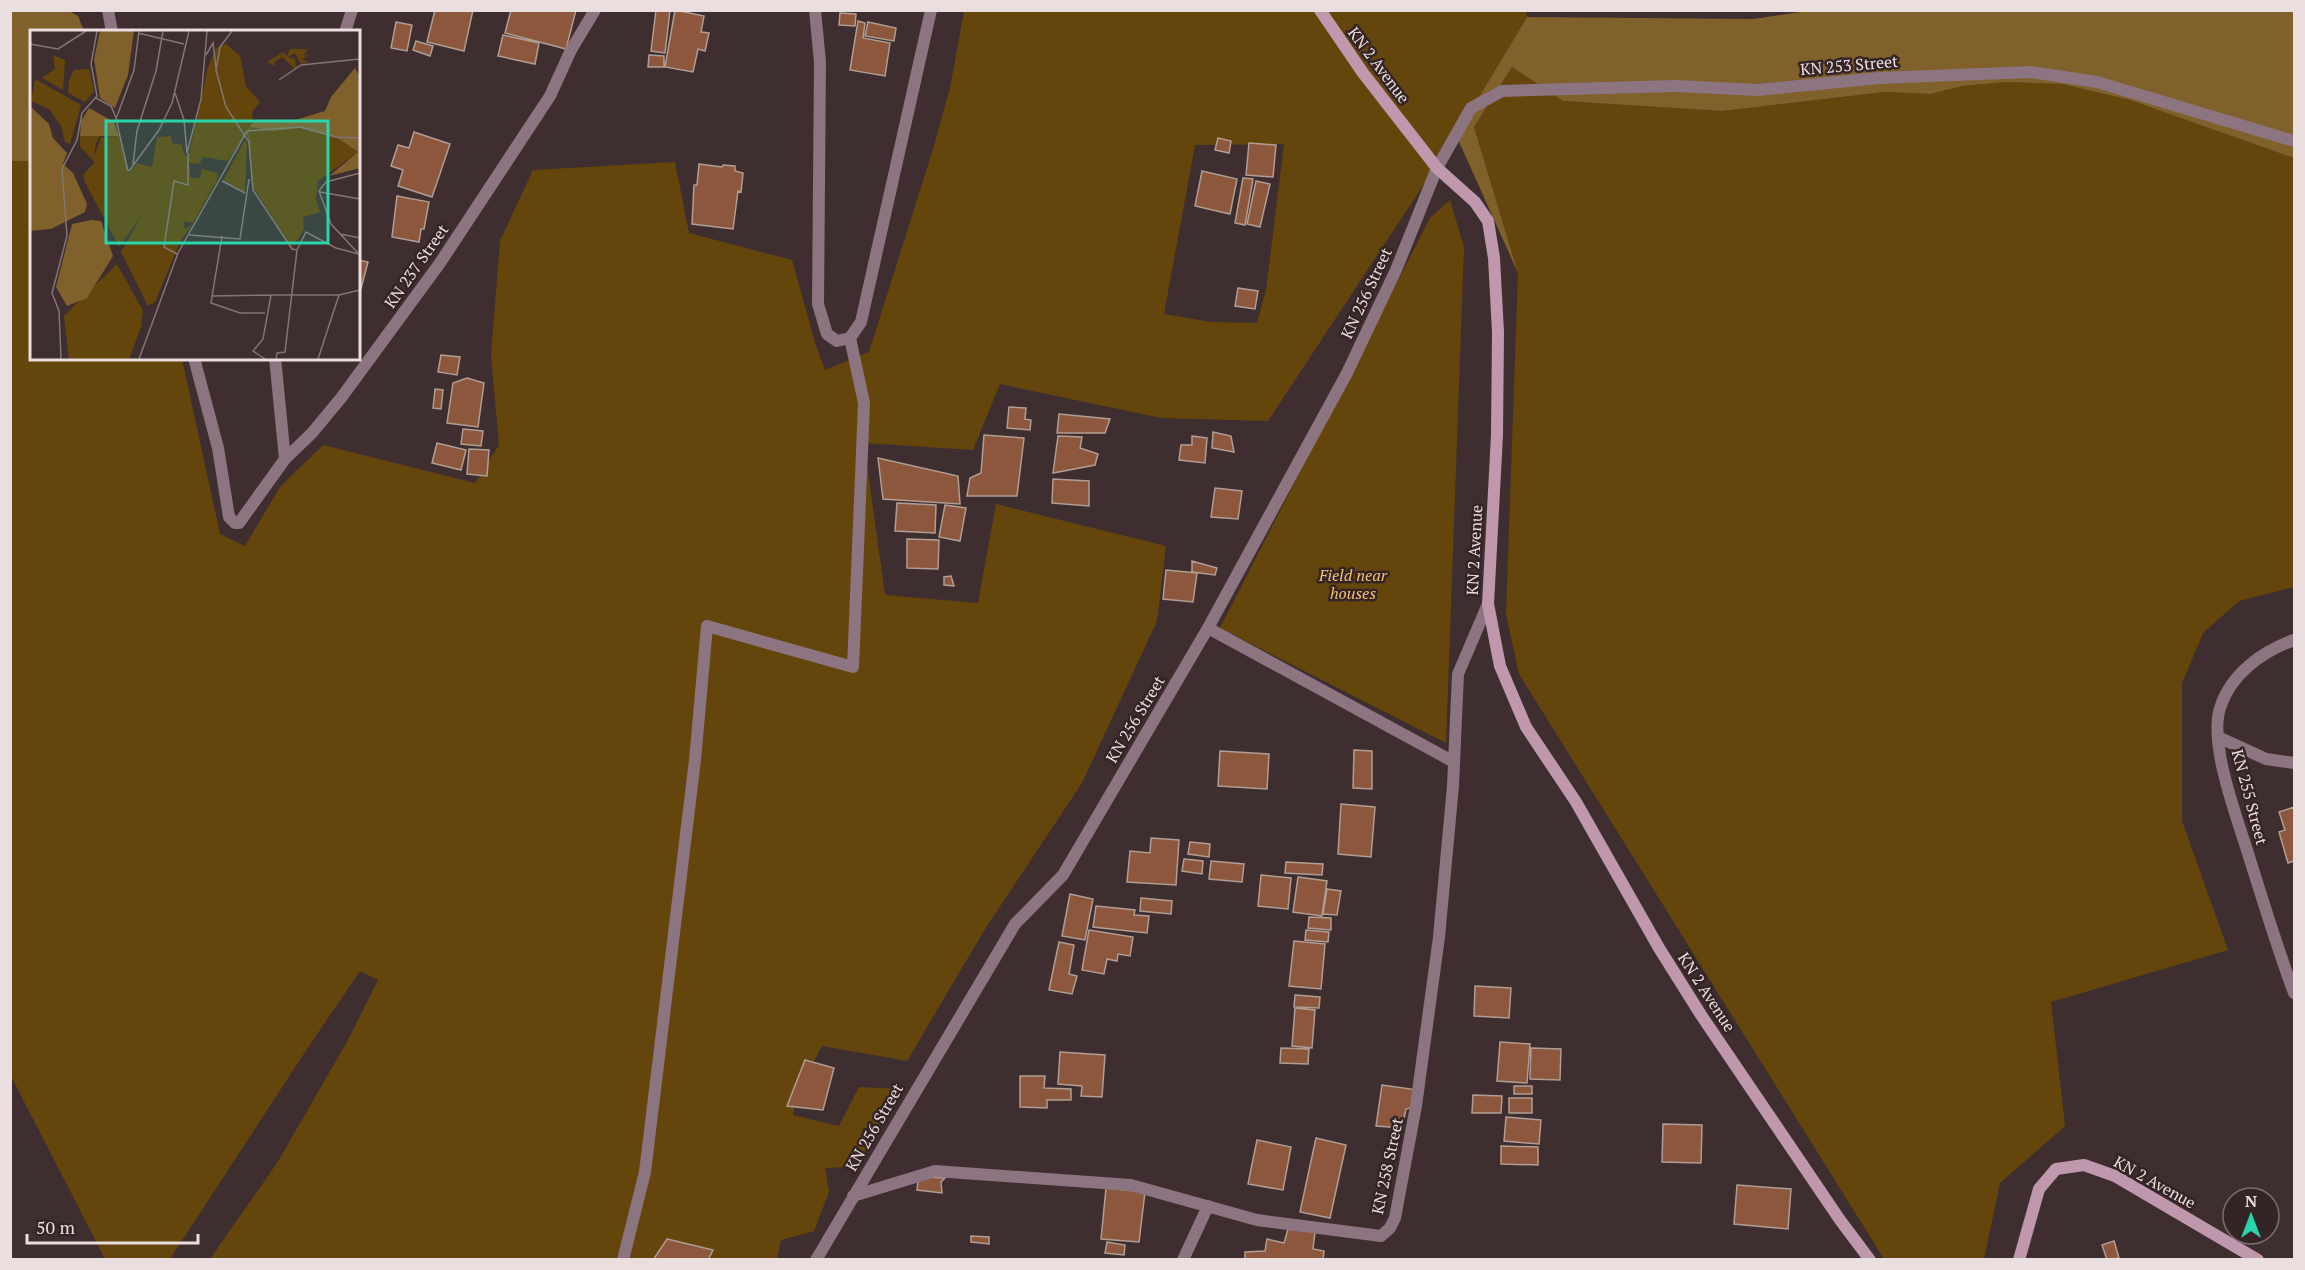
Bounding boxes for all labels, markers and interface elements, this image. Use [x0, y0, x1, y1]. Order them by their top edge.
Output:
street label: KN 2 Avenue [1343, 22, 1415, 108]
inset map [30, 30, 360, 360]
street label: KN 253 Street [1799, 50, 1899, 80]
street label: KN 237 Street [379, 219, 453, 312]
street label: KN 256 Street [1335, 244, 1397, 342]
street label: KN 2 Avenue [1461, 504, 1487, 596]
park label: Field near houses [1318, 564, 1388, 604]
street label: KN 256 Street [1100, 671, 1170, 767]
street label: KN 255 Street [2227, 747, 2273, 847]
street label: KN 2 Avenue [1673, 948, 1741, 1036]
street label: KN 256 Street [840, 1079, 908, 1175]
street label: KN 258 Street [1366, 1116, 1408, 1216]
street label: KN 2 Avenue [2110, 1150, 2200, 1214]
north arrow [2221, 1186, 2281, 1246]
text: N [2245, 1190, 2257, 1212]
scale bar [27, 1207, 198, 1245]
text: 50 m [36, 1215, 76, 1239]

